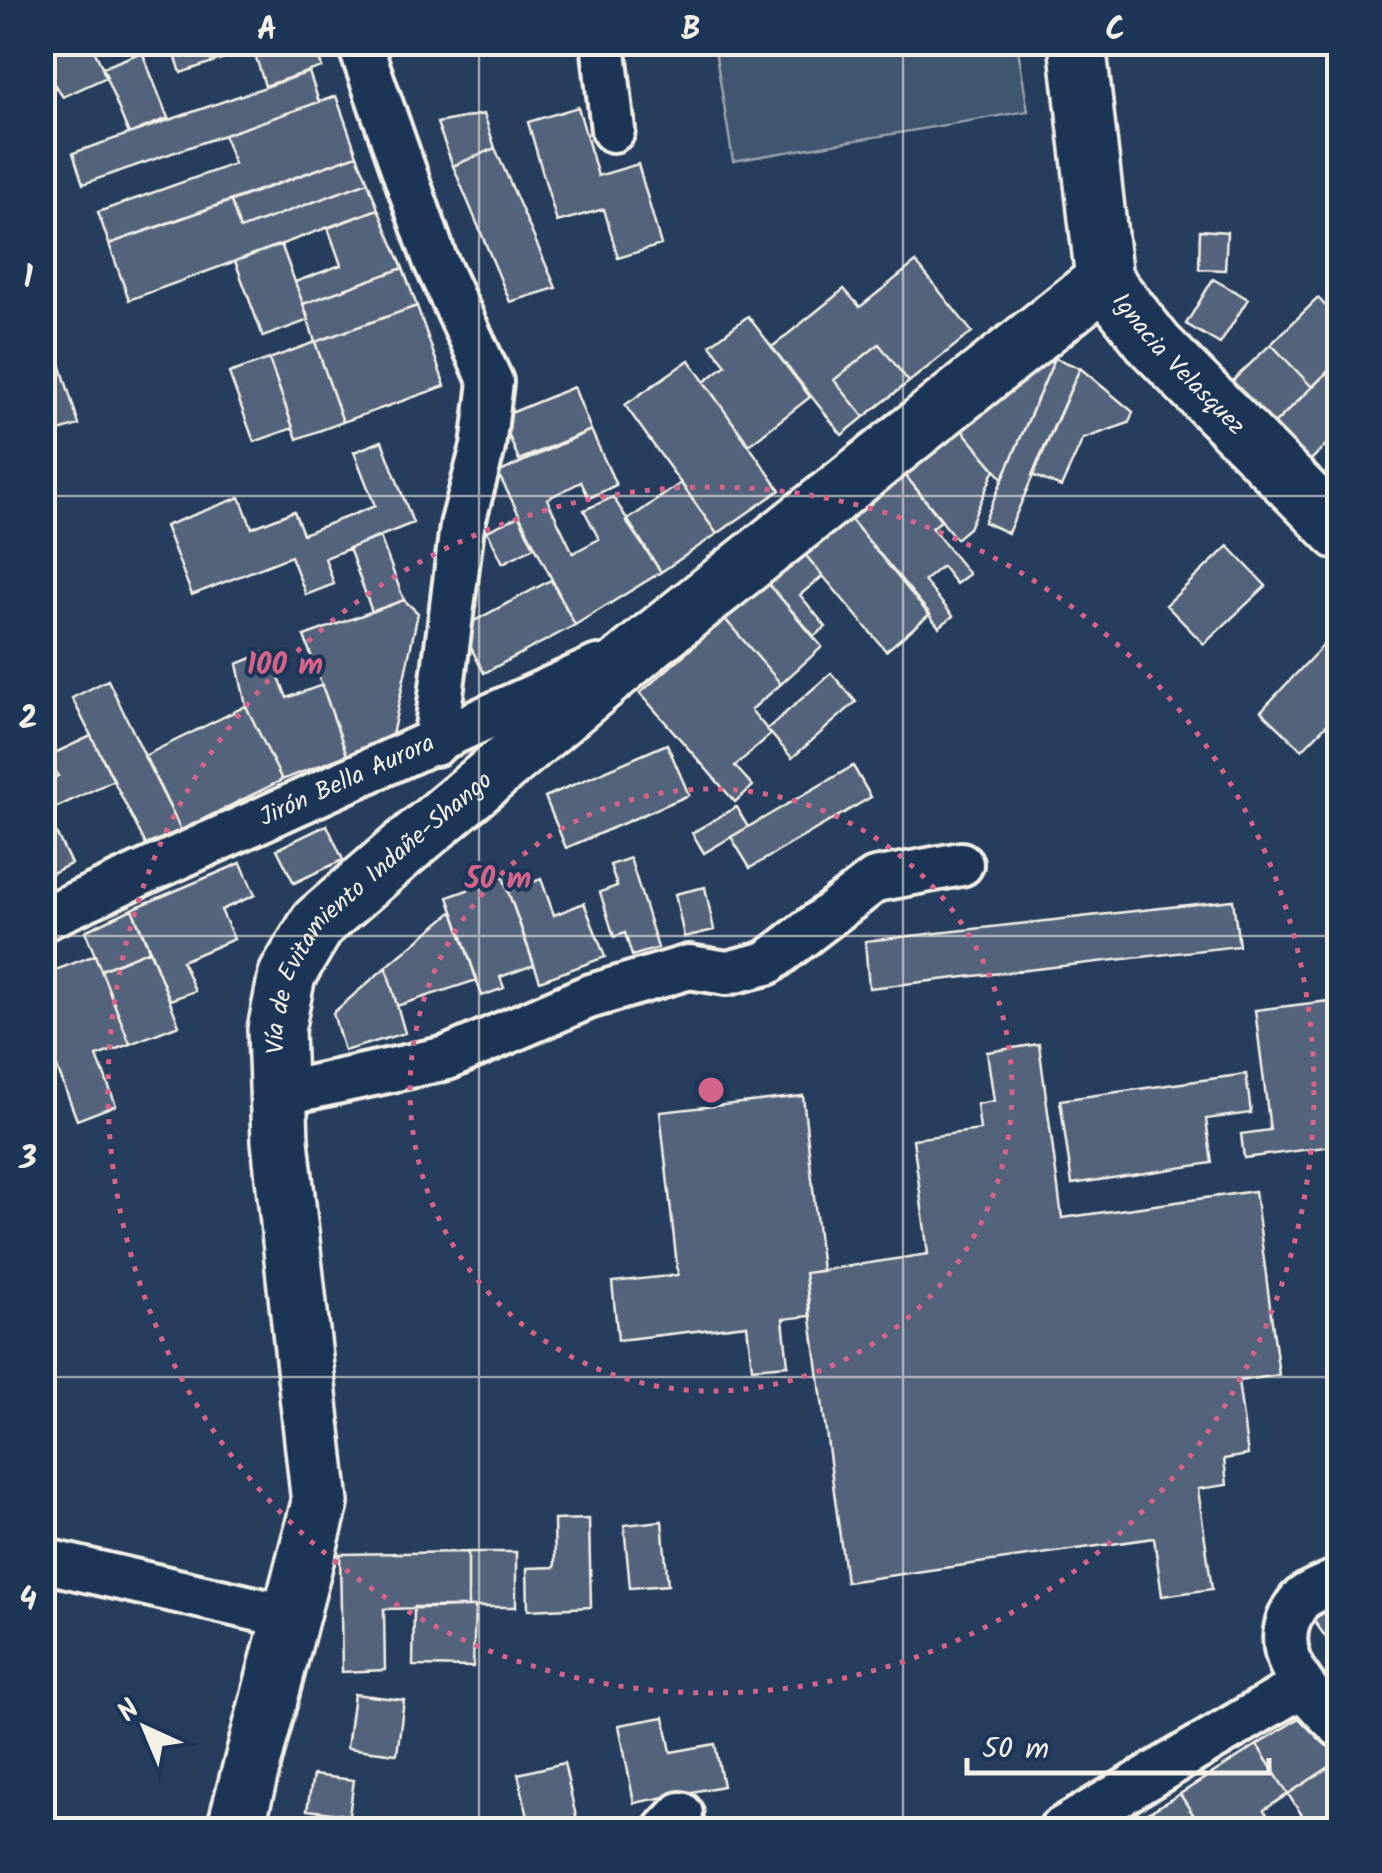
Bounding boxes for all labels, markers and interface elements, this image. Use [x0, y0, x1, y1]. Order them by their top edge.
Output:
text: A [257, 5, 277, 56]
text: B [681, 5, 701, 56]
text: C [1105, 5, 1125, 56]
text: 1 [23, 253, 33, 304]
street label: Ignacia Velasquez [1101, 284, 1255, 445]
text: 100 m [247, 642, 323, 690]
text: 2 [19, 694, 37, 745]
street label: Jirón Bella Aurora [253, 724, 441, 838]
street label: Vía de Evitamiento Indañe-Shango [256, 762, 502, 1054]
text: 50 m [464, 856, 531, 904]
centre of rings [693, 1072, 729, 1108]
text: 3 [18, 1134, 37, 1185]
text: 4 [19, 1575, 37, 1626]
north arrow [95, 1678, 195, 1778]
text: N [107, 1689, 152, 1734]
scale bar [967, 1713, 1270, 1775]
text: 50 m [982, 1726, 1049, 1774]

